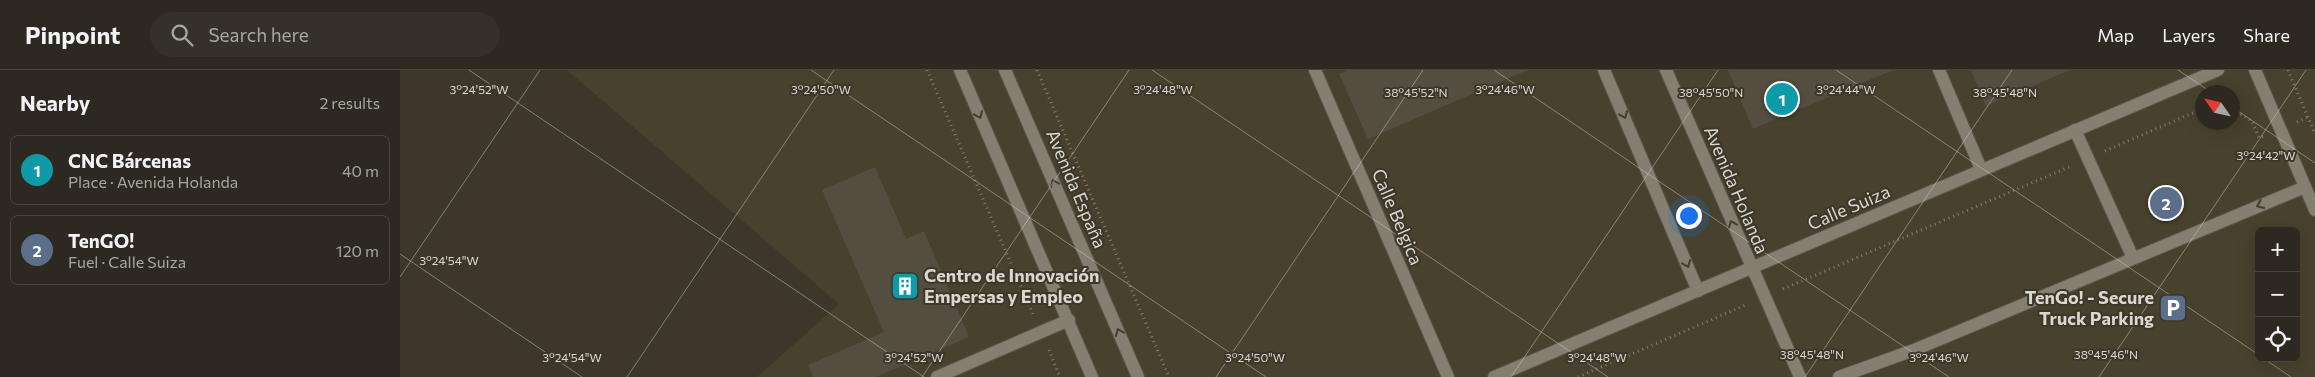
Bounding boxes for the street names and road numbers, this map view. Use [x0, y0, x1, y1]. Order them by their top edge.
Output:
street label: Avenida Holanda [1700, 122, 1774, 257]
street label: Avenida España [1042, 126, 1112, 251]
street label: Calle Belgica [1368, 165, 1428, 268]
street label: Calle Suiza [1804, 180, 1893, 234]

